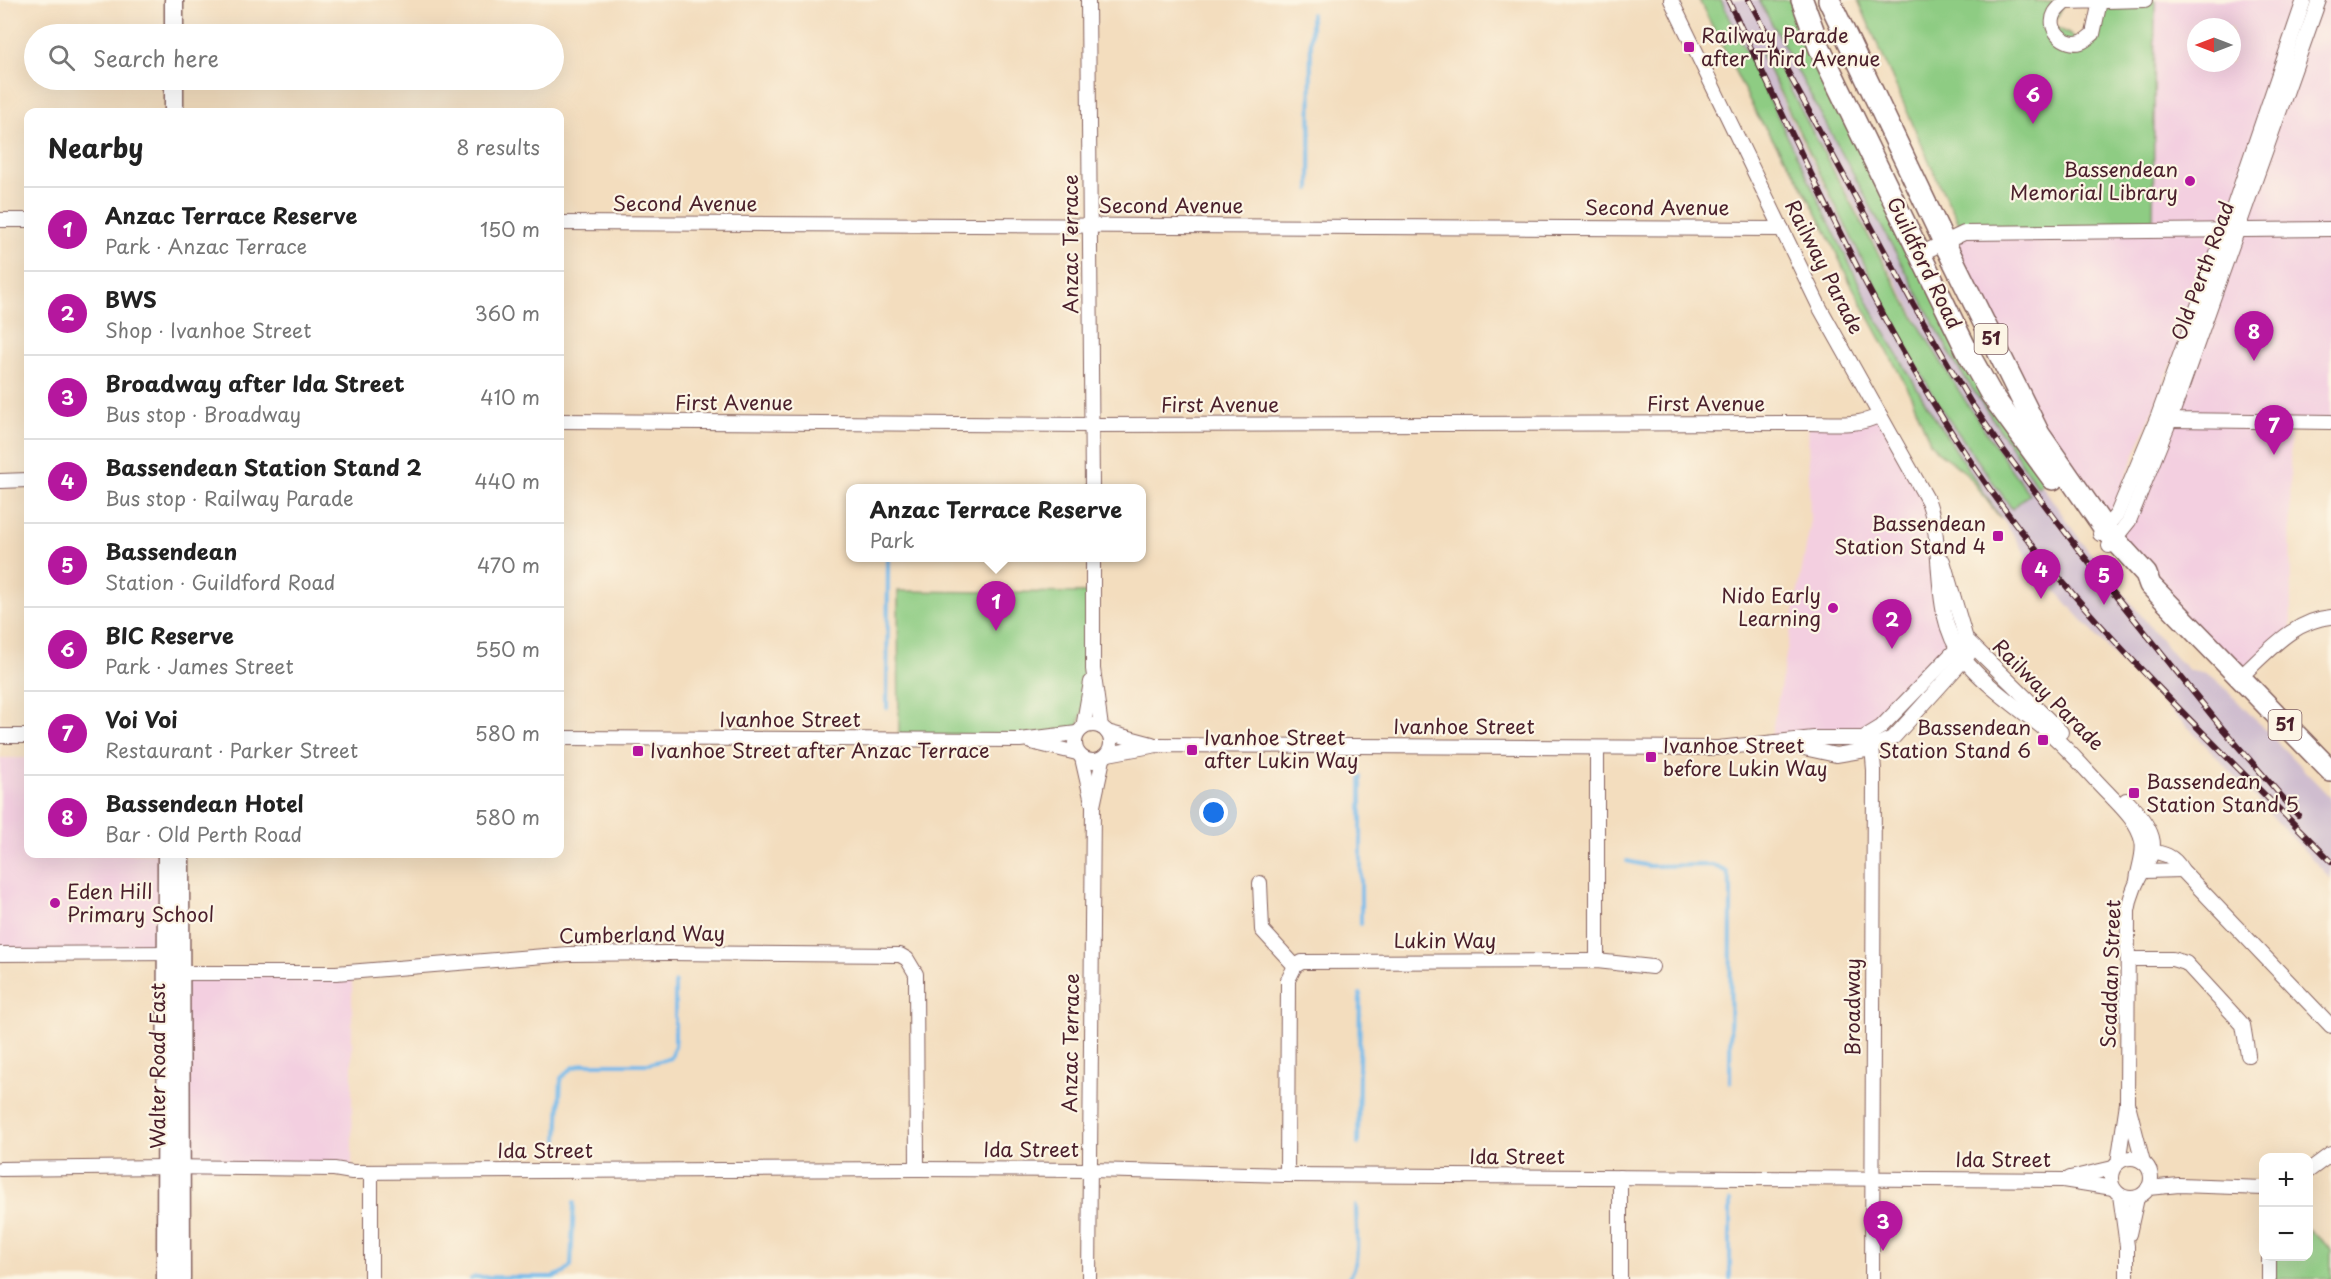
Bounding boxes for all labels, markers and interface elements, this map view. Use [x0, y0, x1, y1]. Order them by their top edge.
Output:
north arrow [2187, 18, 2241, 72]
place label: Railway Parade after Third Avenue [1701, 20, 1881, 73]
search box [24, 24, 564, 90]
marker: Railway Parade after Third Avenue [1682, 40, 1696, 54]
icon: search [45, 41, 78, 74]
text: Search here [93, 41, 219, 74]
pin: 6 [2014, 74, 2052, 124]
text: Nearby [48, 128, 143, 167]
text: 8 results [456, 132, 540, 162]
place label: Bassendean Memorial Library [2010, 154, 2178, 207]
street label: Anzac Terrace [1055, 174, 1085, 314]
marker: Bassendean Memorial Library [2183, 174, 2197, 188]
street label: Second Avenue [613, 188, 757, 218]
street label: Second Avenue [1099, 190, 1243, 220]
street label: Guildford Road [1880, 191, 1970, 334]
street label: Second Avenue [1585, 192, 1729, 222]
street label: Railway Parade [1778, 194, 1872, 339]
street label: Old Perth Road [2163, 197, 2241, 344]
text: Anzac Terrace Reserve [105, 198, 357, 231]
text: 1 [63, 214, 72, 244]
text: 150 m [480, 214, 540, 244]
text: Park · Anzac Terrace [105, 231, 307, 261]
text: BWS [105, 282, 157, 315]
text: 2 [60, 298, 75, 328]
text: 360 m [474, 298, 540, 328]
pin: 8 [2234, 312, 2274, 361]
text: Shop · Ivanhoe Street [105, 315, 312, 345]
road number: 51 [1974, 324, 2008, 354]
text: Broadway after Ida Street [105, 366, 405, 399]
text: 3 [61, 382, 74, 412]
text: 410 m [480, 382, 540, 412]
street label: First Avenue [675, 387, 793, 417]
street label: First Avenue [1647, 388, 1765, 418]
street label: First Avenue [1161, 389, 1279, 419]
text: Bus stop · Broadway [105, 399, 301, 429]
pin: 7 [2254, 406, 2294, 455]
text: Bassendean Station Stand 2 [105, 450, 422, 483]
text: 4 [61, 466, 74, 496]
text: 440 m [475, 466, 540, 496]
text: Bus stop · Railway Parade [105, 483, 354, 513]
popup [846, 484, 1146, 562]
text: Anzac Terrace Reserve [870, 492, 1122, 525]
place label: Bassendean Station Stand 4 [1834, 508, 1986, 561]
text: Park [870, 525, 914, 555]
marker: Bassendean Station Stand 4 [1991, 529, 2005, 543]
text: Bassendean [105, 534, 237, 567]
text: 5 [61, 550, 74, 580]
text: 470 m [477, 550, 540, 580]
pin: 4 [2022, 550, 2060, 599]
pin: 5 [2084, 556, 2124, 605]
text: Station · Guildford Road [105, 567, 336, 597]
place label: Nido Early Learning [1721, 580, 1821, 633]
pin: 1 [976, 582, 1016, 631]
pin: 2 [1872, 600, 1912, 649]
marker: Nido Early Learning [1826, 601, 1840, 615]
text: BIC Reserve [105, 618, 234, 651]
street label: Railway Parade [1986, 632, 2111, 757]
text: 6 [60, 634, 75, 664]
text: 550 m [475, 634, 540, 664]
text: Park · James Street [105, 651, 294, 681]
text: Voi Voi [105, 702, 177, 735]
street label: Ivanhoe Street [719, 704, 861, 734]
road number: 51 [2268, 710, 2302, 740]
street label: Ivanhoe Street [1393, 711, 1535, 741]
place label: Bassendean Station Stand 6 [1878, 712, 2031, 765]
text: 7 [62, 718, 73, 748]
text: 580 m [475, 718, 540, 748]
place label: Ivanhoe Street after Lukin Way [1204, 722, 1359, 775]
place label: Ivanhoe Street before Lukin Way [1663, 730, 1828, 783]
marker: Bassendean Station Stand 6 [2036, 733, 2050, 747]
text: Restaurant · Parker Street [105, 735, 358, 765]
place label: Ivanhoe Street after Anzac Terrace [650, 735, 990, 765]
marker: Ivanhoe Street after Lukin Way [1185, 743, 1199, 757]
marker: Ivanhoe Street after Anzac Terrace [631, 744, 645, 758]
marker: Ivanhoe Street before Lukin Way [1644, 750, 1658, 764]
place label: Bassendean Station Stand 5 [2146, 766, 2299, 819]
text: Bassendean Hotel [105, 786, 304, 819]
marker: Bassendean Station Stand 5 [2127, 786, 2141, 800]
your location [1199, 798, 1228, 827]
text: 8 [61, 802, 74, 832]
text: 580 m [475, 802, 540, 832]
text: Bar · Old Perth Road [105, 819, 302, 849]
place label: Eden Hill Primary School [67, 876, 214, 929]
marker: Eden Hill Primary School [48, 896, 62, 910]
street label: Scaddan Street [2092, 899, 2128, 1049]
street label: Cumberland Way [559, 918, 725, 950]
street label: Lukin Way [1394, 925, 1496, 955]
street label: Broadway [1837, 958, 1867, 1056]
street label: Anzac Terrace [1054, 973, 1086, 1113]
street label: Walter Road East [142, 983, 172, 1149]
street label: Ida Street [983, 1134, 1079, 1164]
street label: Ida Street [497, 1135, 593, 1165]
street label: Ida Street [1469, 1141, 1565, 1171]
street label: Ida Street [1955, 1144, 2051, 1174]
map controls [2259, 1153, 2313, 1261]
button: + [2259, 1153, 2313, 1207]
pin: 3 [1864, 1202, 1902, 1251]
button: − [2259, 1207, 2313, 1261]

